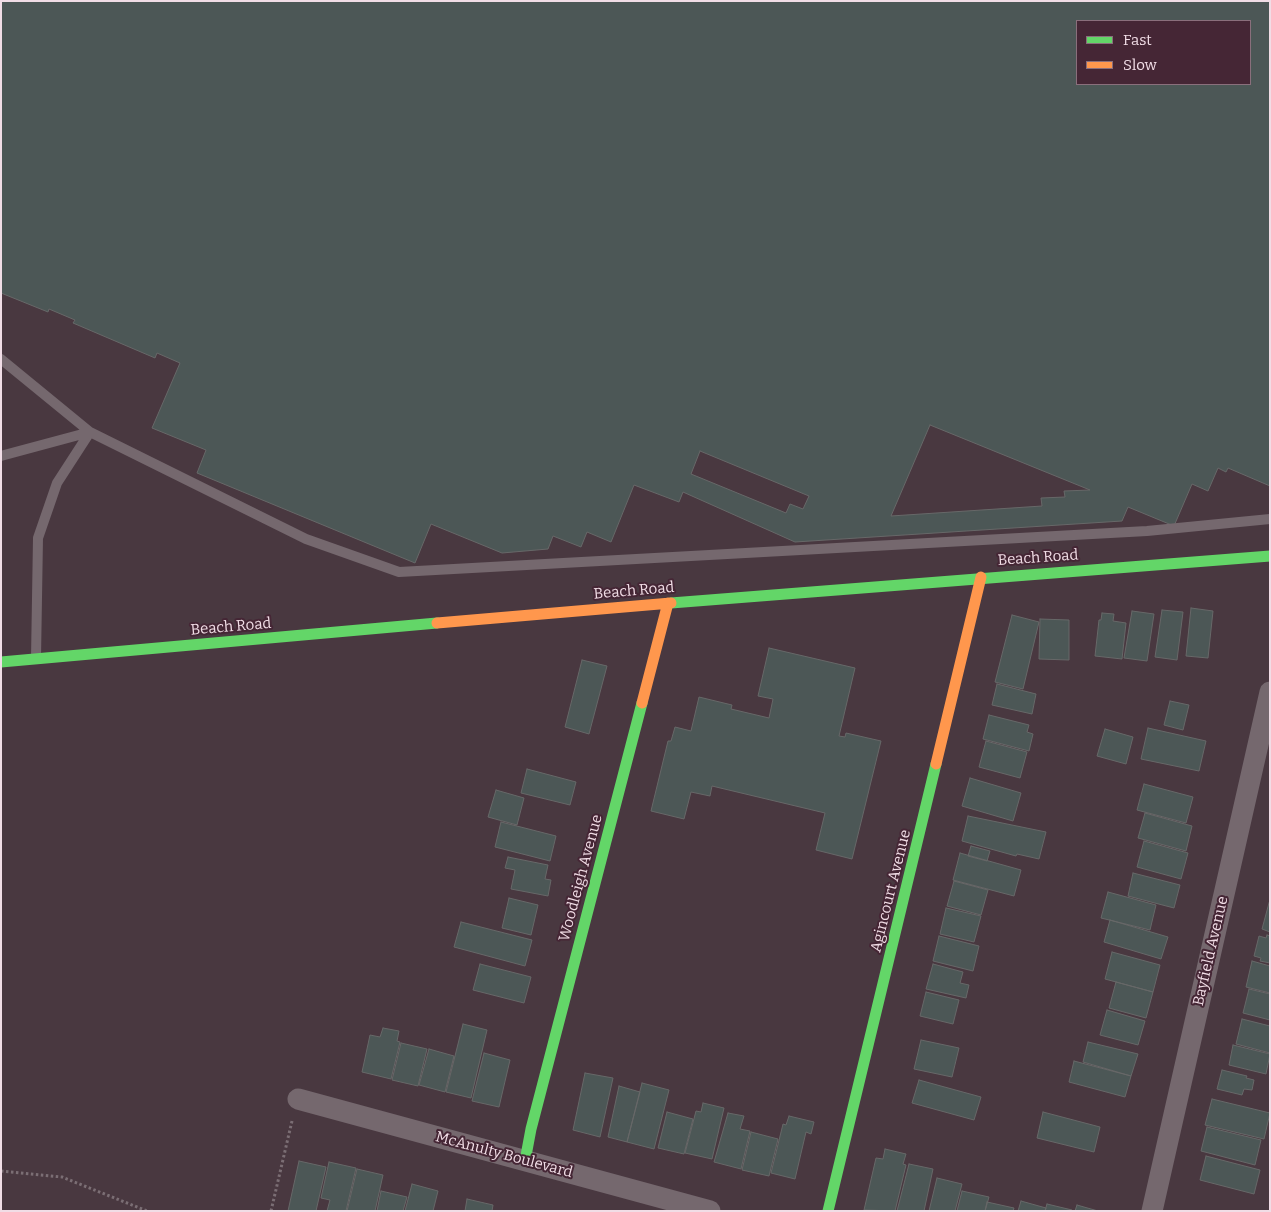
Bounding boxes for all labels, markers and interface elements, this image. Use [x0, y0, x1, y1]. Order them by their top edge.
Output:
legend [1076, 20, 1251, 85]
text: Fast [1123, 31, 1152, 49]
text: Slow [1123, 56, 1157, 74]
street label: Beach Road [997, 546, 1079, 570]
street label: Beach Road [593, 579, 675, 603]
street label: Beach Road [190, 615, 272, 639]
street label: Woodleigh Avenue [555, 813, 607, 943]
street label: Agincourt Avenue [867, 828, 915, 954]
street label: Bayfield Avenue [1190, 894, 1232, 1008]
street label: McAnulty Boulevard [434, 1128, 574, 1182]

